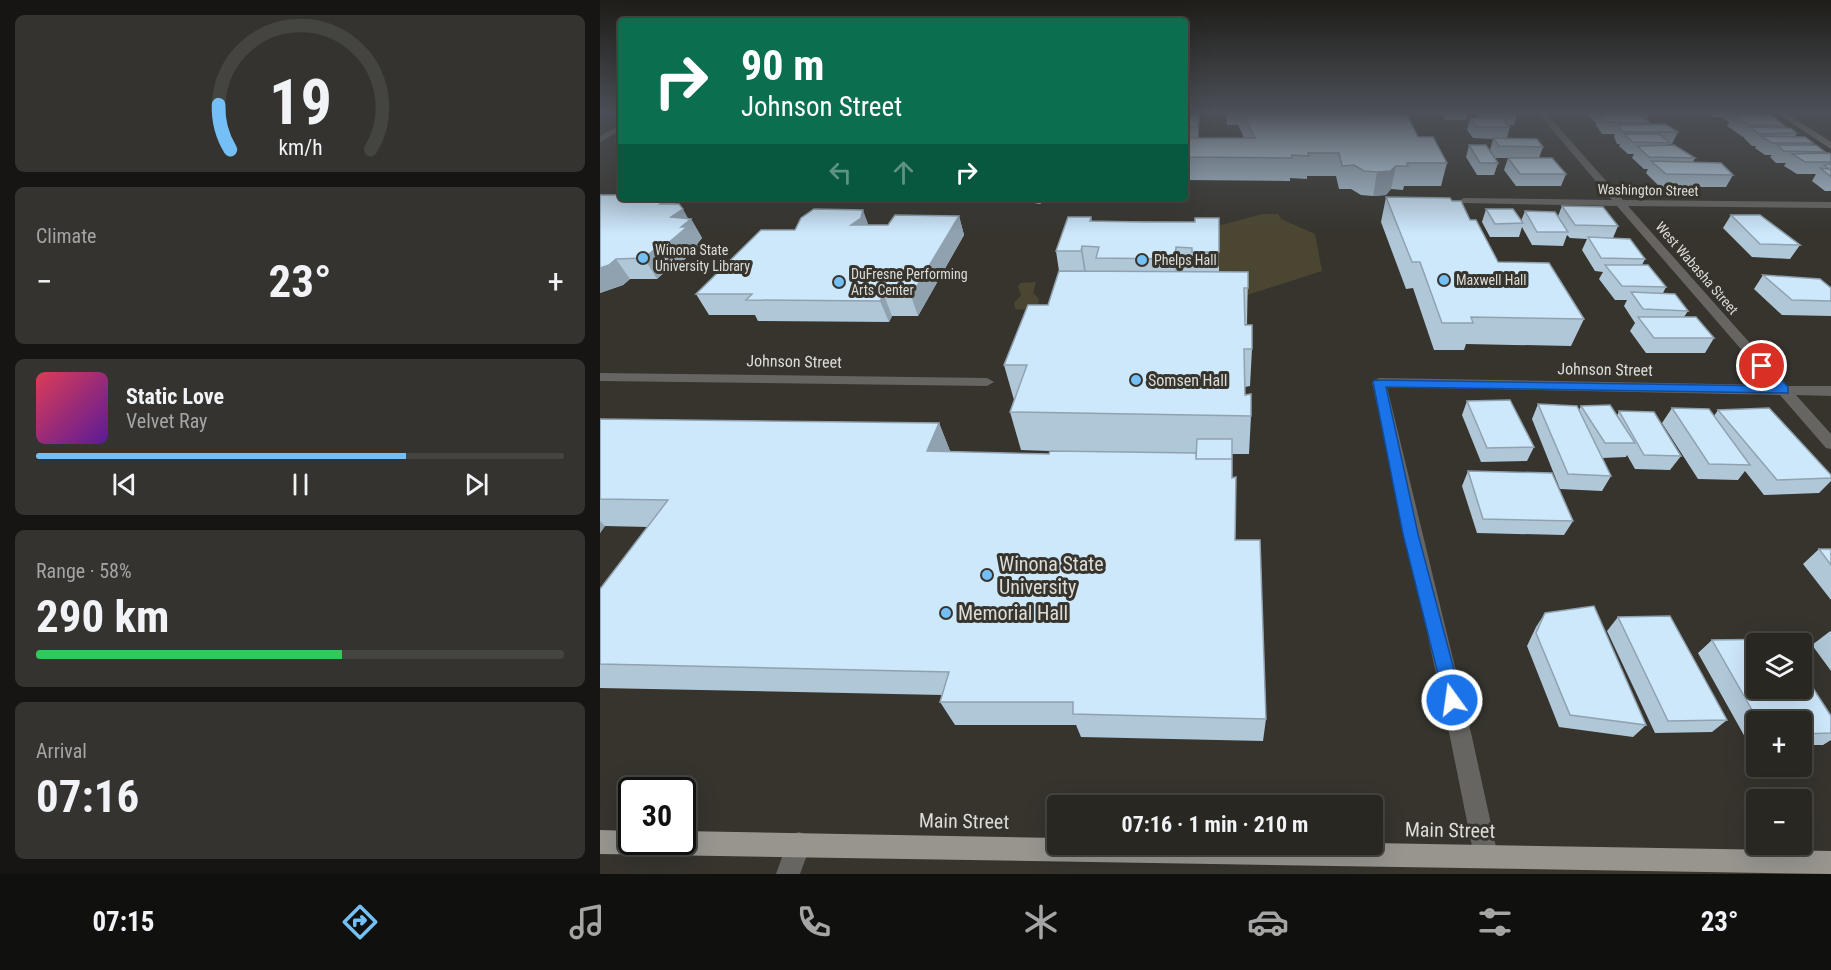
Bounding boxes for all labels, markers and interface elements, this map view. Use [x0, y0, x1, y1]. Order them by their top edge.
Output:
text: 90 m [741, 41, 824, 90]
icon: right [642, 42, 720, 120]
text: 19 [268, 67, 332, 140]
text: Johnson Street [741, 91, 902, 123]
text: km/h [278, 136, 322, 161]
icon: left [824, 156, 857, 189]
icon: ahead [887, 156, 920, 189]
icon: right [950, 156, 983, 189]
street label: Washington Street [1597, 181, 1699, 199]
street label: West Wabasha Street [1652, 218, 1742, 318]
text: Climate [36, 224, 96, 248]
place label: Winona State University Library [655, 242, 750, 274]
marker: Winona State University Library [636, 251, 650, 265]
place label: Phelps Hall [1154, 252, 1217, 268]
marker: Phelps Hall [1135, 253, 1149, 267]
text: 23° [269, 255, 332, 308]
text: − [36, 262, 53, 301]
text: + [548, 262, 564, 301]
place label: DuFresne Performing Arts Center [851, 266, 968, 298]
place label: Maxwell Hall [1456, 272, 1527, 288]
marker: Maxwell Hall [1437, 273, 1451, 287]
marker: DuFresne Performing Arts Center [832, 275, 846, 289]
pin [1736, 340, 1787, 391]
icon: arrive [1745, 349, 1778, 382]
street label: Johnson Street [746, 351, 842, 372]
street label: Johnson Street [1557, 359, 1653, 380]
place label: Somsen Hall [1148, 371, 1228, 390]
marker: Somsen Hall [1129, 373, 1143, 387]
text: Static Love [126, 384, 224, 409]
text: Velvet Ray [126, 409, 207, 433]
icon: previous [108, 468, 141, 501]
icon: pause [284, 468, 317, 501]
icon: next [460, 468, 493, 501]
place label: Winona State University [999, 552, 1104, 599]
text: Range · 58% [36, 559, 132, 583]
marker: Winona State University [980, 568, 994, 582]
text: 290 km [36, 590, 169, 643]
place label: Memorial Hall [958, 601, 1068, 625]
marker: Memorial Hall [939, 606, 953, 620]
map controls [1746, 633, 1812, 855]
button: layers [1746, 633, 1812, 699]
position arrow [1420, 668, 1484, 732]
button: + [1746, 711, 1812, 777]
text: Arrival [36, 739, 87, 763]
text: 07:16 [36, 770, 139, 823]
speed limit sign: 30 [618, 777, 696, 855]
button: − [1746, 789, 1812, 855]
street label: Main Street [919, 808, 1009, 834]
text: 07:16 · 1 min · 210 m [1122, 812, 1308, 837]
street label: Main Street [1405, 817, 1495, 843]
icon: directions [339, 901, 381, 943]
icon: music [566, 901, 608, 943]
icon: phone [793, 901, 835, 943]
icon: climate [1020, 901, 1062, 943]
icon: car [1247, 901, 1289, 943]
icon: filters [1474, 901, 1516, 943]
text: 07:15 [92, 906, 154, 938]
text: 23° [1701, 906, 1738, 938]

